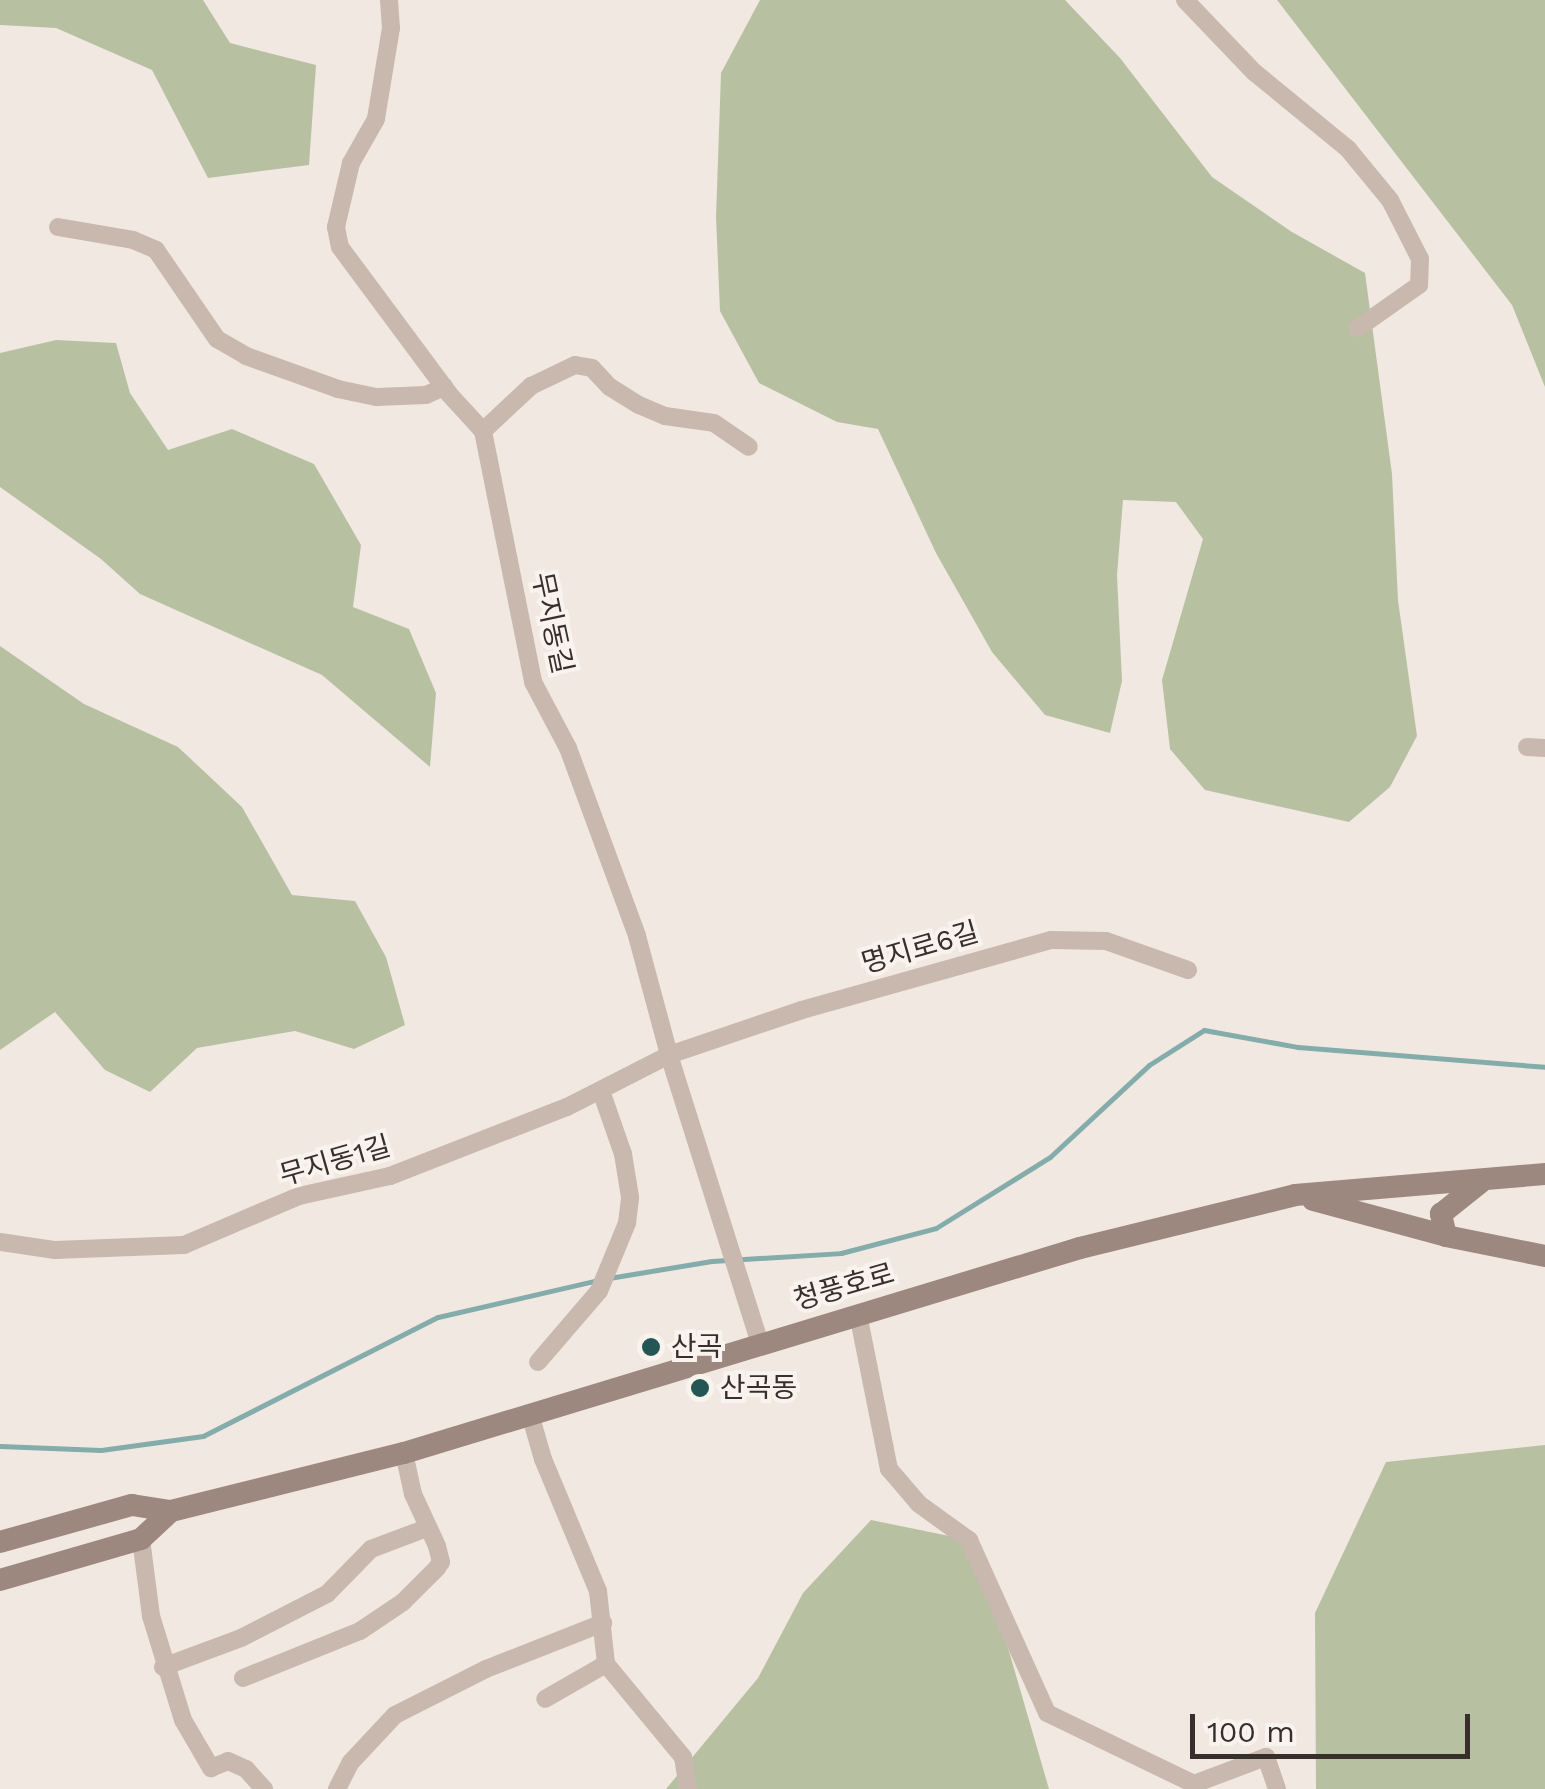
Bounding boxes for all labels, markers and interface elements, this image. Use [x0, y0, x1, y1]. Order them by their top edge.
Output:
street label: 무지동길 [525, 569, 579, 677]
street label: 명지로6길 [858, 915, 982, 981]
street label: 무지동1길 [276, 1129, 394, 1193]
street label: 청풍호로 [790, 1257, 898, 1317]
place label: 산곡 [671, 1330, 723, 1364]
marker: 산곡 [640, 1336, 662, 1358]
place label: 산곡동 [720, 1371, 797, 1405]
marker: 산곡동 [689, 1377, 711, 1399]
scale bar [1195, 1694, 1475, 1756]
text: 100 m [1207, 1714, 1295, 1749]

